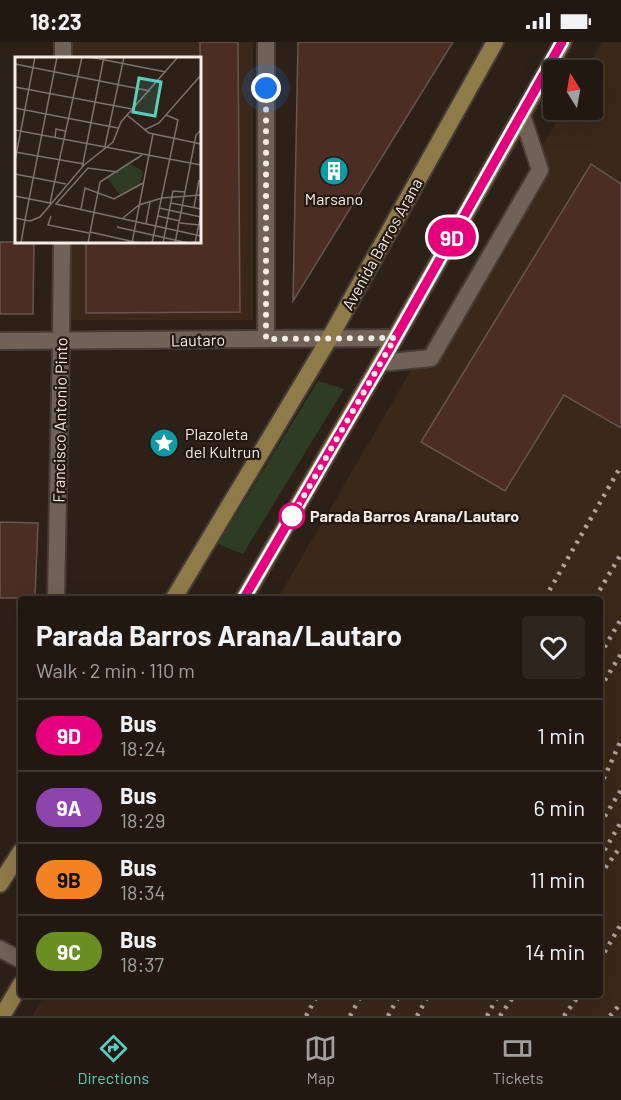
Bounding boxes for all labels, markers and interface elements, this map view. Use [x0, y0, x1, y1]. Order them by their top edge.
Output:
text: 18:23 [30, 8, 82, 34]
inset map [15, 57, 201, 243]
north arrow [543, 60, 603, 120]
map controls [543, 60, 603, 120]
your location [251, 73, 281, 103]
building icon: Marsano [318, 155, 350, 187]
street label: Avenida Barros Arana [337, 175, 426, 313]
place label: Marsano [305, 189, 363, 208]
line badge: 9D [425, 218, 479, 256]
text: 9D [440, 225, 464, 250]
street label: Lautaro [171, 330, 225, 349]
street label: Francisco Antonio Pinto [49, 337, 70, 503]
place label: Plazoleta del Kultrun [185, 424, 260, 461]
place icon: Plazoleta del Kultrun [148, 427, 180, 459]
marker: Parada Barros Arana/Lautaro [279, 503, 305, 529]
place label: Parada Barros Arana/Lautaro [310, 506, 519, 525]
button: heart [522, 616, 585, 679]
text: Parada Barros Arana/Lautaro [36, 618, 402, 652]
text: Walk · 2 min · 110 m [36, 658, 195, 682]
text: Bus [120, 710, 157, 736]
text: 1 min [537, 722, 585, 748]
text: 9D [57, 723, 81, 748]
text: 18:24 [120, 736, 166, 760]
text: Bus [120, 782, 157, 808]
text: 6 min [534, 794, 585, 820]
text: 9A [56, 795, 82, 820]
text: 18:29 [120, 808, 165, 832]
text: Bus [120, 854, 157, 880]
text: 11 min [529, 866, 585, 892]
text: 9B [57, 867, 81, 892]
text: 18:34 [120, 880, 166, 904]
text: Bus [120, 926, 157, 952]
text: 14 min [525, 938, 585, 964]
text: 9C [57, 939, 81, 964]
text: 18:37 [120, 952, 164, 976]
tab: Directions [78, 1032, 149, 1087]
tab: Map [304, 1032, 337, 1087]
tab: Tickets [492, 1032, 543, 1087]

